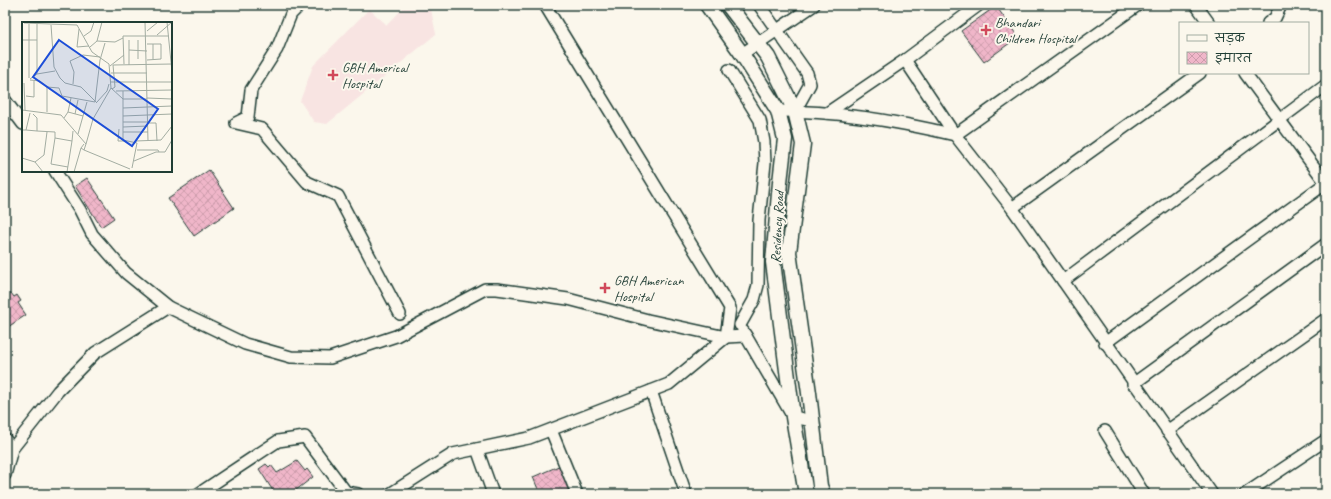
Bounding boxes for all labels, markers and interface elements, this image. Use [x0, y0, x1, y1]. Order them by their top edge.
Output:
place label: Bhandari Children Hospital [995, 14, 1079, 47]
inset map [22, 22, 172, 172]
legend [1179, 22, 1309, 74]
marker: Bhandari Children Hospital [980, 24, 992, 36]
text: सड़क [1214, 30, 1246, 46]
text: इमारत [1215, 50, 1253, 66]
place label: GBH Americal Hospital [342, 59, 410, 92]
marker: GBH Americal Hospital [327, 69, 339, 81]
street label: Residency Road [767, 188, 788, 264]
place label: GBH American Hospital [614, 272, 684, 305]
marker: GBH American Hospital [599, 282, 611, 294]

